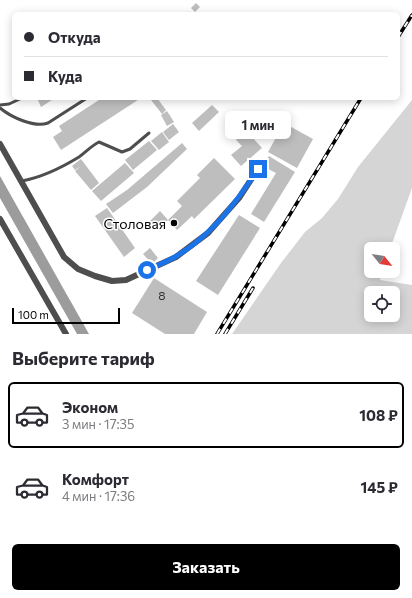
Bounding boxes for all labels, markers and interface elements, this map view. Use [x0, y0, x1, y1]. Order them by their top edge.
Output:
text: Откуда [48, 28, 101, 46]
text: Куда [48, 67, 82, 85]
callout: 1 мин [225, 111, 291, 139]
text: 1 мин [241, 117, 275, 133]
route end [249, 160, 267, 178]
place label: Столовая [103, 215, 166, 232]
marker: Столовая [169, 218, 179, 228]
north arrow [364, 242, 400, 278]
map controls [364, 242, 400, 322]
route start [138, 261, 156, 279]
button: locate [364, 286, 400, 322]
house number: 8 [158, 288, 166, 302]
scale bar [12, 306, 120, 325]
text: 100 m [18, 308, 49, 321]
text: Выберите тариф [12, 347, 155, 369]
icon: car [14, 397, 50, 433]
text: Эконом [62, 398, 118, 416]
text: 108 ₽ [359, 406, 398, 424]
text: 3 мин · 17:35 [62, 416, 134, 432]
icon: car [14, 469, 50, 505]
text: Комфорт [62, 470, 129, 488]
text: 145 ₽ [361, 478, 398, 496]
text: 4 мин · 17:36 [62, 488, 135, 504]
button: Заказать [12, 544, 400, 590]

